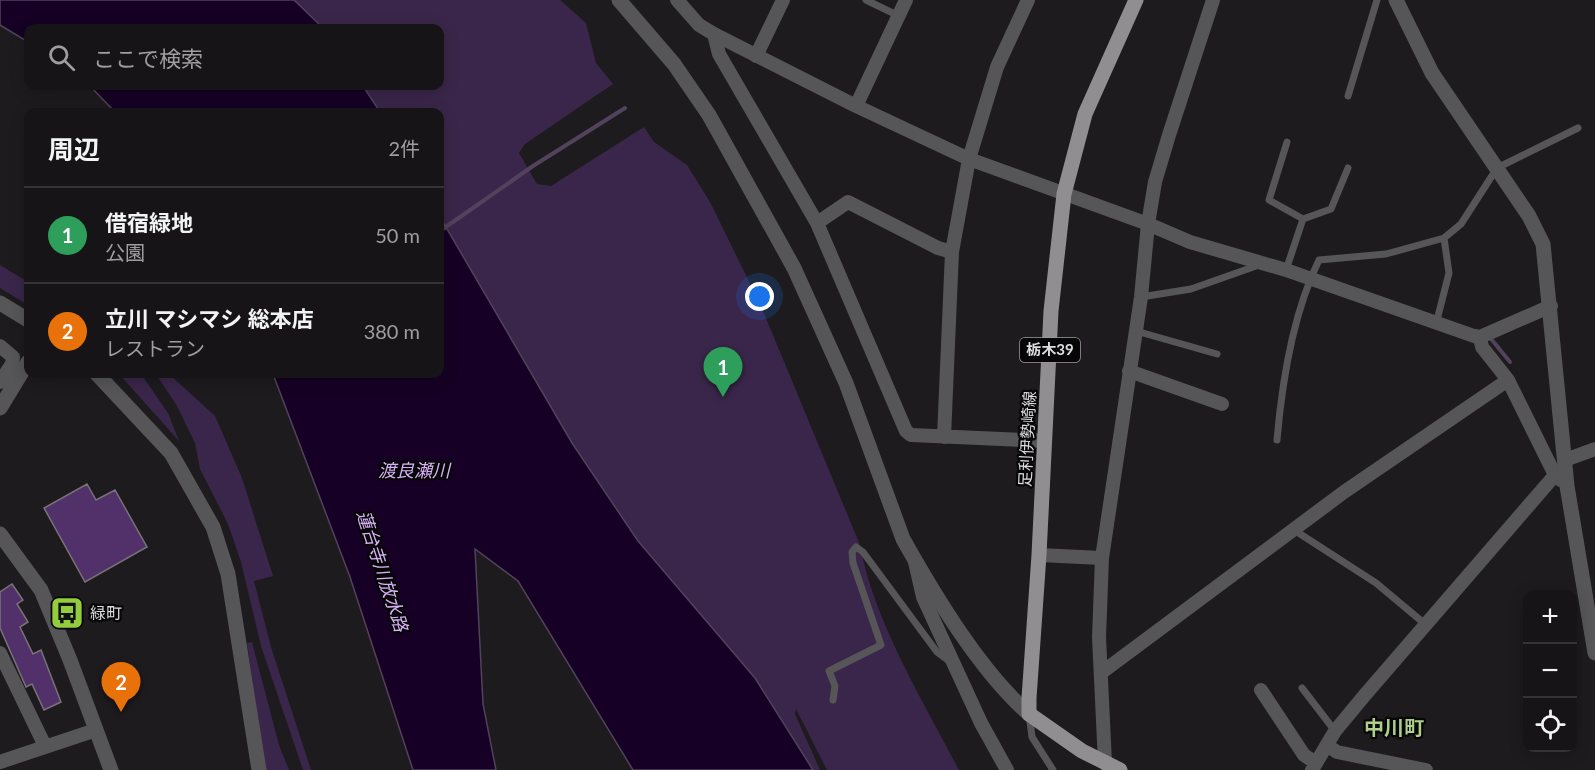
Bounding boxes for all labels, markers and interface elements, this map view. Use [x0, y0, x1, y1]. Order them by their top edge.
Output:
search box [24, 24, 444, 90]
icon: search [45, 41, 78, 74]
text: ここで検索 [93, 45, 203, 72]
text: 周辺 [48, 133, 100, 165]
text: 2件 [388, 136, 420, 160]
text: 借宿緑地 [105, 209, 193, 236]
text: 1 [62, 223, 73, 247]
text: 50 m [375, 223, 420, 247]
text: 公園 [105, 240, 145, 264]
your location [745, 282, 774, 311]
text: 立川 マシマシ 総本店 [105, 305, 314, 332]
text: 2 [62, 319, 73, 343]
text: 380 m [364, 319, 420, 343]
text: レストラン [105, 336, 205, 360]
road number: 栃木39 [1020, 338, 1080, 362]
pin: 1 [704, 348, 742, 397]
street label: 足利伊勢崎線 [1015, 391, 1039, 487]
water label: 渡良瀬川 [378, 459, 452, 481]
water label: 蓮台寺川放水路 [353, 507, 413, 636]
map controls [1523, 590, 1577, 752]
button: + [1523, 590, 1577, 644]
bus stop icon: 緑町 [49, 595, 85, 631]
place label: 緑町 [90, 603, 122, 622]
button: − [1523, 644, 1577, 698]
pin: 2 [102, 662, 140, 712]
button: locate [1523, 698, 1577, 752]
district label: 中川町 [1364, 715, 1424, 739]

